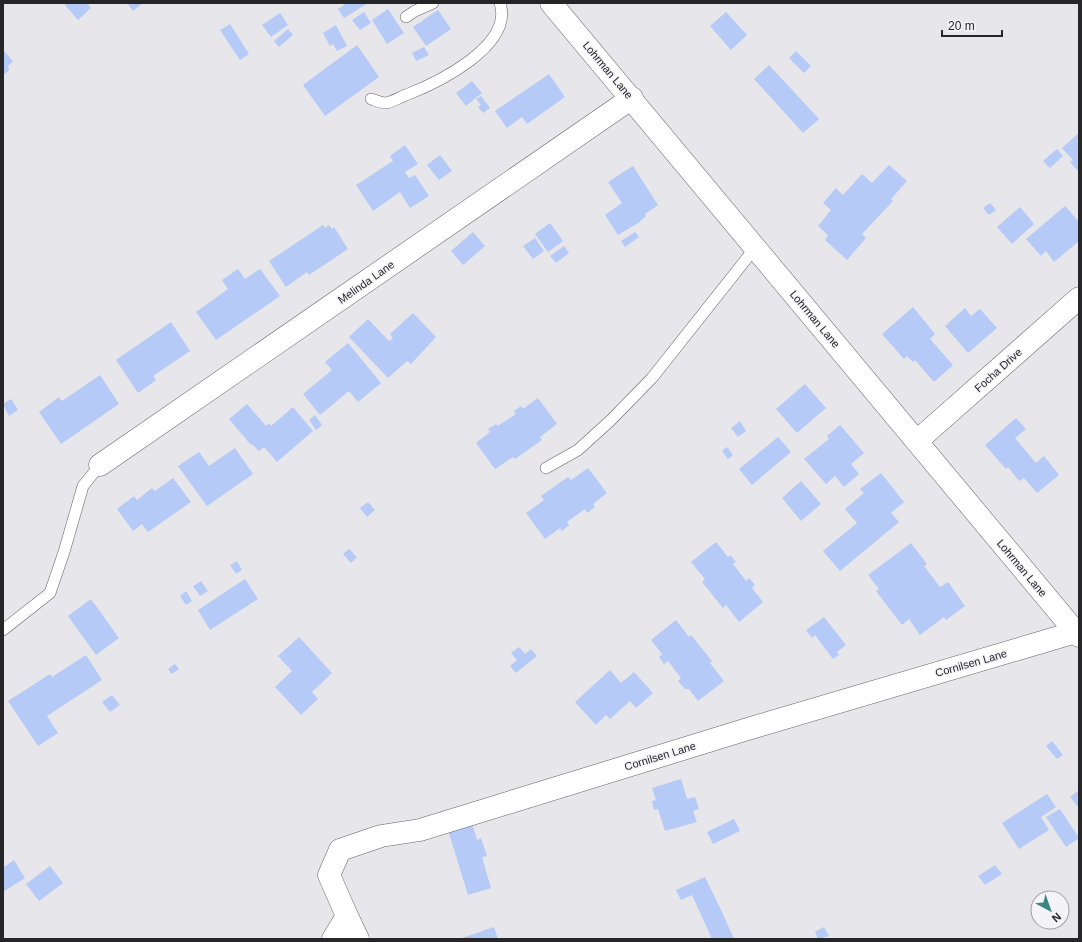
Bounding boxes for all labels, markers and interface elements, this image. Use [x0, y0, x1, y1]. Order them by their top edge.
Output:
scale bar [942, 12, 1002, 38]
text: 20 m [948, 19, 975, 33]
street label: Lohrman Lane [581, 39, 635, 101]
street label: Melinda Lane [336, 258, 396, 306]
street label: Lohrman Lane [788, 288, 842, 350]
street label: Focha Drive [972, 346, 1024, 394]
street label: Lohrman Lane [995, 537, 1049, 599]
street label: Cornilsen Lane [934, 647, 1008, 679]
street label: Cornilsen Lane [623, 739, 697, 773]
north arrow [1030, 890, 1070, 930]
text: N [1050, 910, 1063, 925]

